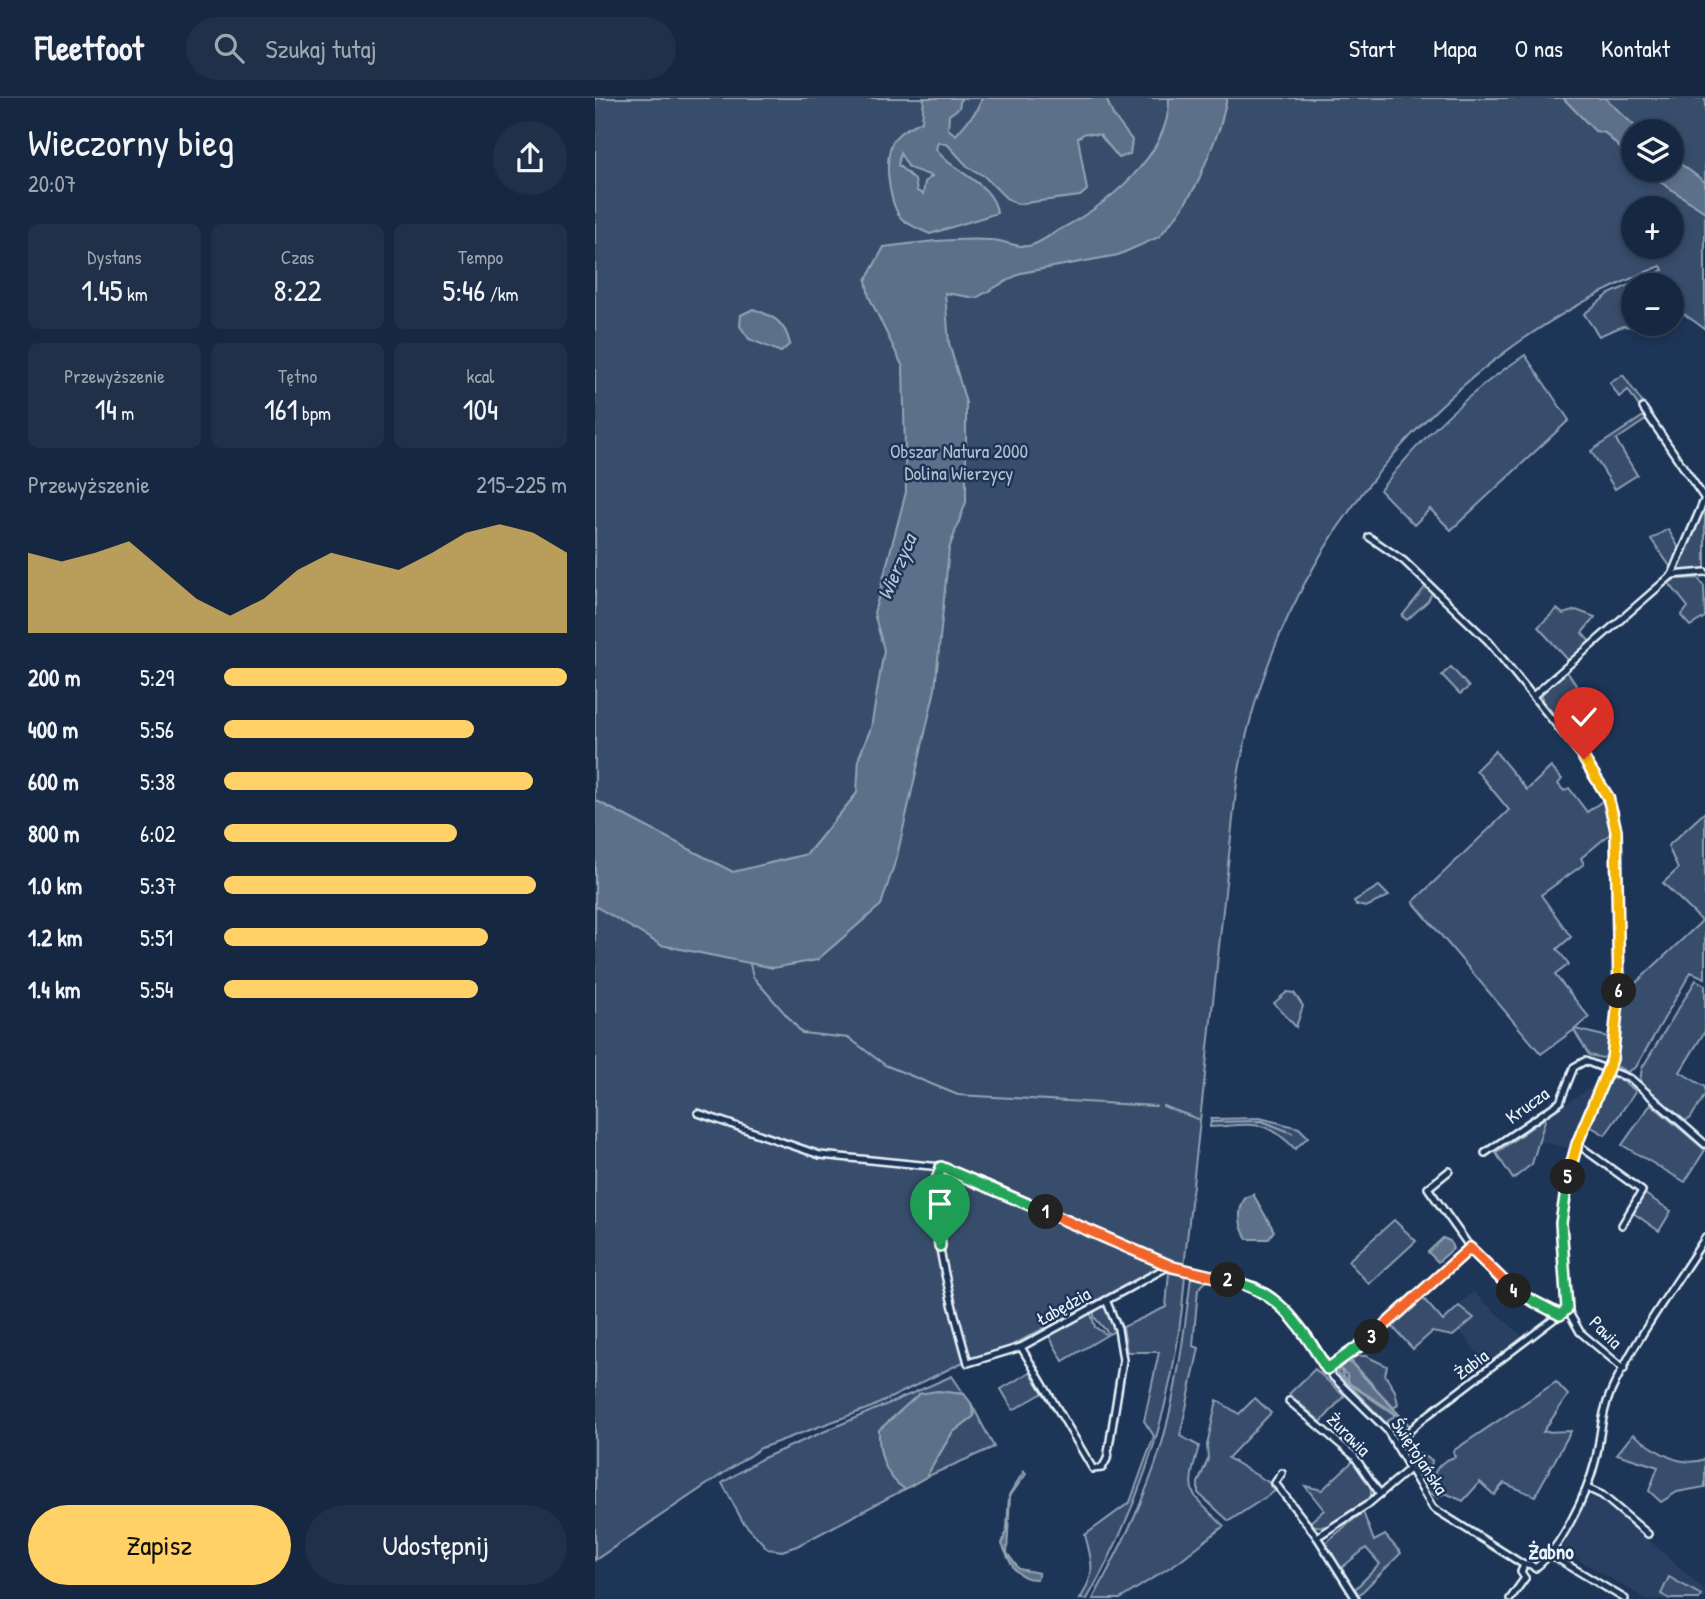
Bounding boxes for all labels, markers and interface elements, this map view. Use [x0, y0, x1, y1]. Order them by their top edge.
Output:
search box [186, 17, 676, 80]
text: Fleetfoot [35, 26, 144, 70]
icon: search [210, 29, 248, 67]
text: Szukaj tutaj [266, 31, 377, 66]
text: Start [1349, 32, 1395, 64]
text: Mapa [1433, 32, 1477, 64]
text: O nas [1515, 32, 1563, 64]
text: Kontakt [1601, 32, 1670, 64]
text: Wieczorny bieg [28, 116, 234, 168]
map controls [1621, 119, 1684, 336]
button: layers [1621, 119, 1684, 182]
button: share [493, 121, 567, 195]
text: 20:07 [28, 168, 76, 199]
button: + [1621, 196, 1684, 259]
text: Dystans [87, 244, 142, 270]
text: Czas [281, 244, 314, 270]
text: Tempo [458, 244, 503, 270]
text: 1.45 [81, 270, 123, 310]
text: 8:22 [273, 270, 322, 310]
text: 5:46 [442, 270, 485, 310]
button: − [1621, 273, 1684, 336]
text: km [123, 281, 148, 307]
text: /km [485, 281, 519, 307]
text: Przewyższenie [64, 363, 165, 389]
text: Tętno [278, 363, 317, 389]
text: kcal [467, 363, 494, 389]
text: 14 [95, 389, 117, 429]
text: 161 [264, 389, 298, 429]
text: 104 [463, 389, 498, 429]
text: m [117, 400, 134, 426]
text: bpm [298, 400, 331, 426]
park label: Obszar Natura 2000 Dolina Wierzycy [890, 438, 1028, 486]
text: Przewyższenie [28, 469, 150, 500]
text: 215–225 m [476, 469, 567, 500]
water label: Wierzyca [870, 527, 924, 604]
text: 200 m [28, 662, 80, 693]
text: 5:29 [140, 662, 174, 693]
pin [1554, 687, 1614, 759]
icon: check [1565, 698, 1603, 736]
text: 400 m [28, 714, 78, 745]
text: 5:56 [140, 714, 174, 745]
text: 600 m [28, 766, 79, 797]
text: 5:38 [140, 766, 175, 797]
text: 800 m [28, 818, 80, 849]
text: 6:02 [140, 818, 176, 849]
text: 1.0 km [28, 870, 82, 901]
text: 5:37 [140, 870, 177, 901]
text: 1.2 km [28, 922, 83, 953]
text: 5:51 [140, 922, 173, 953]
text: 1.4 km [28, 974, 80, 1005]
text: 5:54 [140, 974, 173, 1005]
pin: 6 [1601, 974, 1637, 1008]
text: 6 [1615, 977, 1622, 1003]
street label: Krucza [1500, 1080, 1554, 1130]
pin: 5 [1551, 1160, 1585, 1194]
text: 5 [1563, 1163, 1572, 1189]
pin [910, 1174, 970, 1246]
icon: arrive [921, 1185, 959, 1223]
pin: 1 [1029, 1194, 1063, 1230]
text: 1 [1042, 1198, 1049, 1224]
pin: 2 [1211, 1262, 1245, 1298]
text: 2 [1223, 1266, 1232, 1292]
pin: 4 [1497, 1274, 1531, 1308]
text: 4 [1510, 1277, 1517, 1303]
street label: Łabędzia [1031, 1280, 1095, 1332]
street label: Pawia [1584, 1310, 1629, 1355]
pin: 3 [1355, 1320, 1389, 1354]
text: 3 [1367, 1323, 1376, 1349]
street label: Żabia [1449, 1342, 1494, 1385]
street label: Żurawia [1321, 1406, 1377, 1462]
street label: Świętojańska [1385, 1413, 1455, 1500]
button: Zapisz [28, 1505, 291, 1585]
button: Udostępnij [305, 1505, 567, 1585]
district label: Żabno [1528, 1537, 1574, 1566]

